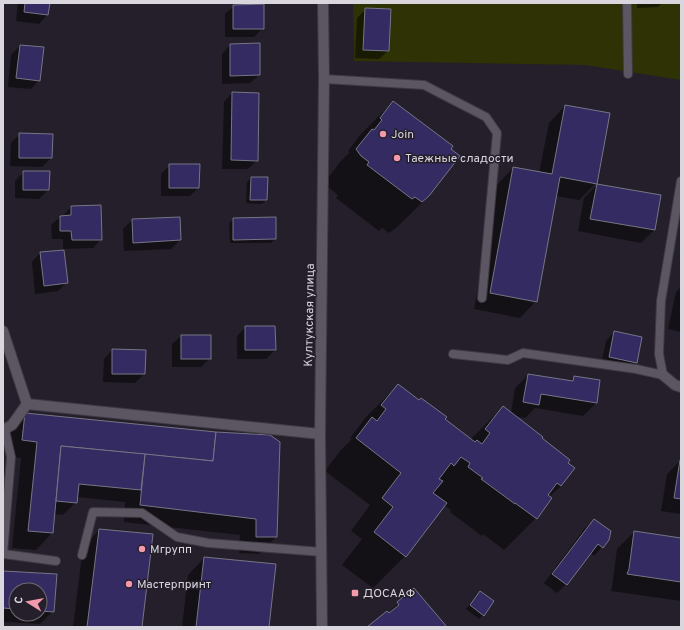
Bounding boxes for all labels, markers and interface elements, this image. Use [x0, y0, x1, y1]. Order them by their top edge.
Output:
place label: Join [391, 127, 414, 143]
marker: Join [378, 129, 388, 139]
place label: Таежные сладости [405, 151, 514, 167]
marker: Таежные сладости [392, 153, 402, 163]
street label: Култукская улица [301, 263, 319, 367]
place label: Мгрупп [150, 542, 192, 558]
marker: Мгрупп [137, 544, 147, 554]
place label: Мастерпринт [137, 577, 212, 593]
marker: Мастерпринт [124, 579, 134, 589]
north arrow [8, 582, 48, 622]
place label: ДОСААФ [363, 586, 415, 602]
marker: ДОСААФ [350, 588, 360, 598]
text: С [12, 595, 27, 605]

